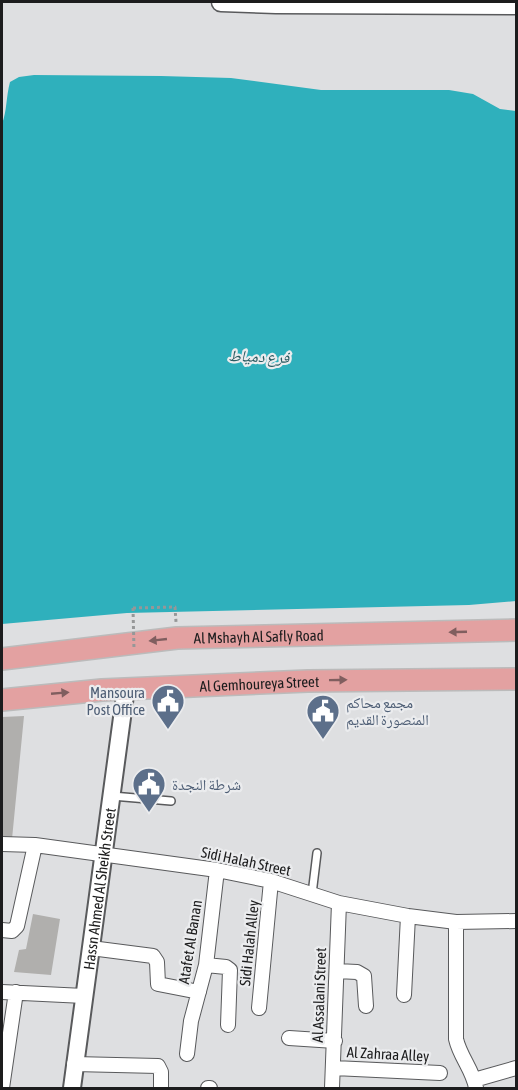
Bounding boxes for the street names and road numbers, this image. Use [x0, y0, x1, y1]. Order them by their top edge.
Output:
street label: Al Mshayh Al Safly Road [193, 626, 324, 646]
street label: Al Gemhoureya Street [199, 672, 319, 694]
street label: Hassn Ahmed Al Sheikh Street [80, 807, 118, 971]
street label: Sidi Halah Street [200, 843, 292, 879]
street label: Atafet Al Banan [175, 899, 205, 985]
street label: Sidi Halah Alley [236, 899, 262, 987]
street label: Al Assalani Street [309, 947, 329, 1043]
street label: Al Zahraa Alley [346, 1043, 430, 1065]

